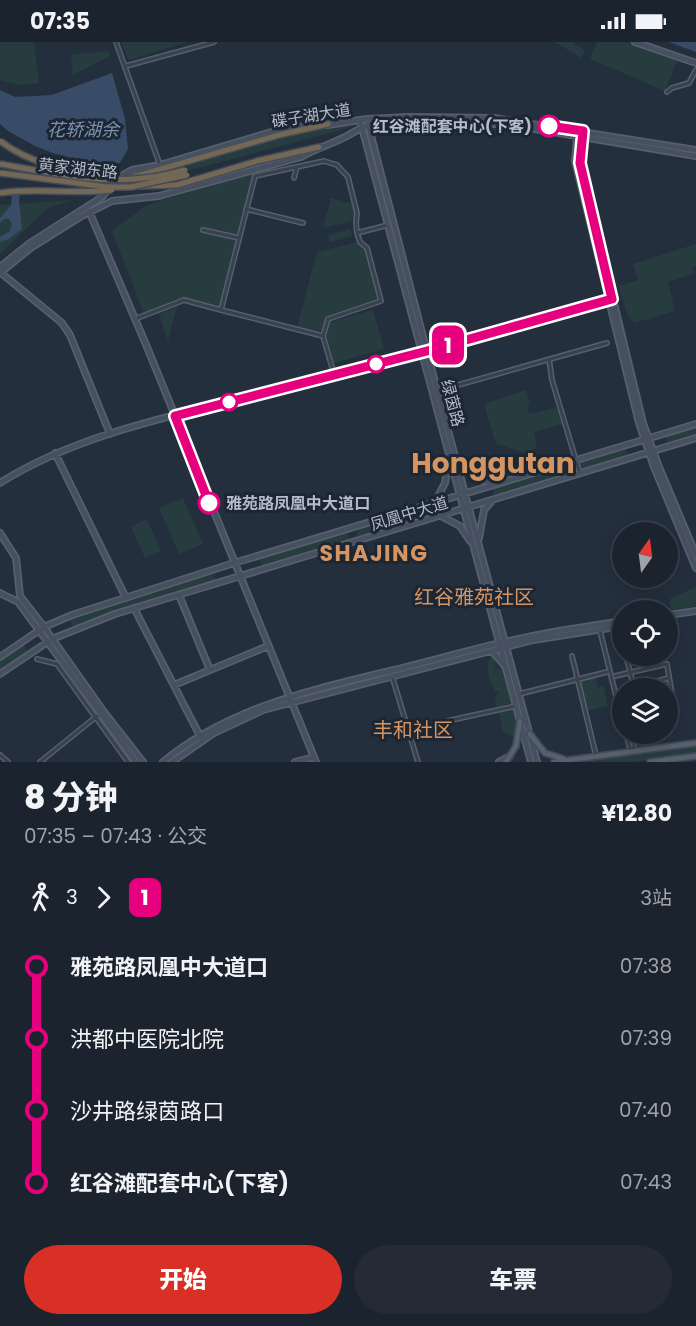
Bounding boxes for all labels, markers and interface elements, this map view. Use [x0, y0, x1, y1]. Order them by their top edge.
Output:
text: 07:35 [30, 6, 90, 37]
street label: 碟子湖大道 [270, 98, 352, 133]
place label: 红谷滩配套中心(下客) [373, 115, 532, 138]
marker: 红谷滩配套中心(下客) [538, 115, 560, 137]
water label: 花轿湖余 [47, 117, 121, 142]
street label: 黄家湖东路 [37, 153, 119, 184]
line badge: 1 [428, 326, 468, 364]
text: 1 [444, 331, 452, 360]
unlabelled marker [367, 355, 385, 373]
street label: 绿茵路 [435, 377, 470, 429]
unlabelled marker [220, 393, 238, 411]
district label: Honggutan [411, 444, 575, 483]
street label: 凤凰中大道 [368, 491, 451, 536]
marker: 雅苑路凤凰中大道口 [198, 492, 220, 514]
place label: 雅苑路凤凰中大道口 [226, 492, 370, 515]
north arrow [612, 522, 678, 588]
map controls [612, 522, 678, 744]
district label: SHAJING [320, 538, 428, 569]
district label: 红谷雅苑社区 [414, 583, 534, 611]
button: locate [612, 600, 678, 666]
button: layers [612, 678, 678, 744]
district label: 丰和社区 [373, 716, 453, 744]
text: 8 分钟 [24, 774, 118, 821]
text: ¥12.80 [602, 798, 672, 829]
text: 07:35 – 07:43 · 公交 [24, 822, 207, 850]
icon: walk [24, 881, 57, 914]
icon: forward [87, 881, 120, 914]
text: 3 [66, 883, 78, 911]
text: 1 [141, 883, 149, 912]
text: 3站 [640, 884, 672, 912]
text: 雅苑路凤凰中大道口 [70, 952, 268, 983]
text: 07:38 [620, 952, 672, 980]
text: 洪都中医院北院 [70, 1024, 224, 1055]
text: 07:39 [620, 1024, 672, 1052]
text: 沙井路绿茵路口 [70, 1096, 224, 1127]
text: 07:40 [619, 1096, 672, 1124]
text: 红谷滩配套中心(下客) [70, 1168, 289, 1199]
text: 07:43 [620, 1168, 672, 1196]
button: 开始 [24, 1245, 342, 1314]
button: 车票 [354, 1245, 672, 1314]

